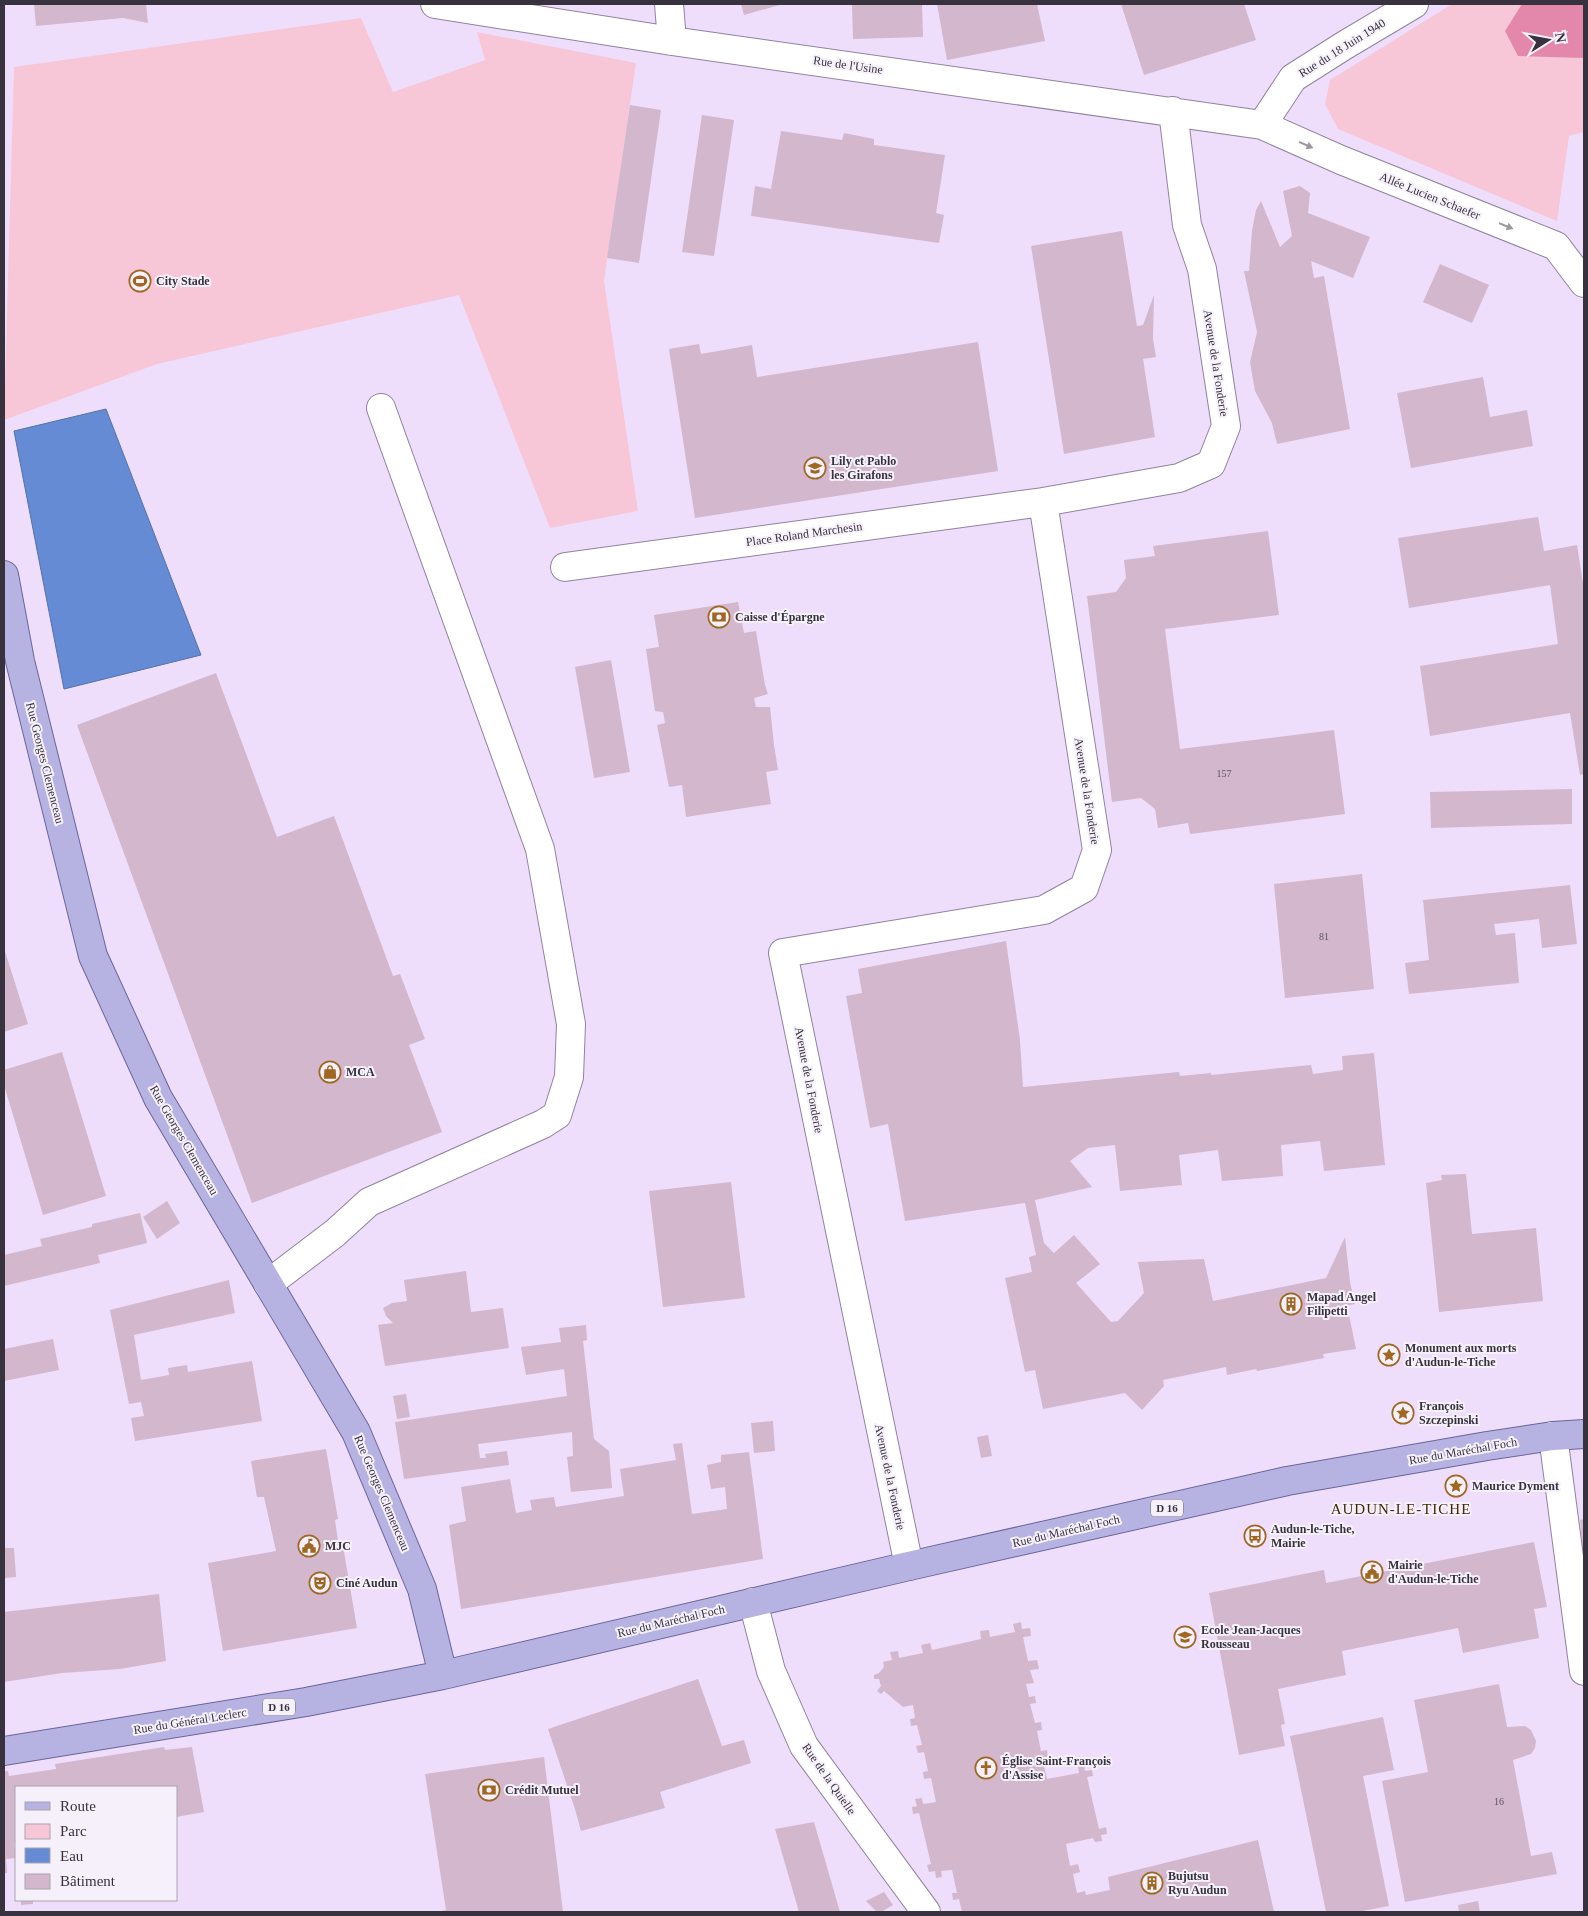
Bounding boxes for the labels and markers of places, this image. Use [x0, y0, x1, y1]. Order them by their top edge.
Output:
sports icon: City Stade [128, 269, 152, 293]
place label: City Stade [156, 274, 210, 288]
place label: Lily et Pablo les Girafons [831, 454, 896, 482]
school or university icon: Lily et Pablo les Girafons [803, 456, 827, 480]
bank icon: Caisse d'Épargne [707, 605, 731, 629]
place label: Caisse d'Épargne [735, 610, 825, 624]
shop icon: MCA [318, 1060, 342, 1084]
place label: MCA [346, 1065, 375, 1079]
place label: Mapad Angel Filipetti [1307, 1290, 1377, 1318]
building icon: Mapad Angel Filipetti [1279, 1292, 1303, 1316]
place label: Monument aux morts d'Audun-le-Tiche [1405, 1341, 1517, 1369]
place icon: Monument aux morts d'Audun-le-Tiche [1377, 1343, 1401, 1367]
place label: François Szczepinski [1419, 1399, 1479, 1427]
place icon: François Szczepinski [1391, 1401, 1415, 1425]
place icon: Maurice Dyment [1444, 1474, 1468, 1498]
place label: Maurice Dyment [1472, 1479, 1559, 1493]
place label: Audun-le-Tiche, Mairie [1271, 1522, 1354, 1550]
bus stop icon: Audun-le-Tiche, Mairie [1243, 1524, 1267, 1548]
public building icon: MJC [297, 1534, 321, 1558]
place label: MJC [325, 1539, 351, 1553]
place label: Mairie d'Audun-le-Tiche [1388, 1558, 1479, 1586]
public building icon: Mairie d'Audun-le-Tiche [1360, 1560, 1384, 1584]
theatre icon: Ciné Audun [308, 1571, 332, 1595]
place label: Ciné Audun [336, 1576, 398, 1590]
place label: Ecole Jean-Jacques Rousseau [1201, 1623, 1301, 1651]
school or university icon: Ecole Jean-Jacques Rousseau [1173, 1625, 1197, 1649]
place label: Église Saint-François d'Assise [1002, 1754, 1111, 1782]
church icon: Église Saint-François d'Assise [974, 1756, 998, 1780]
bank icon: Crédit Mutuel [477, 1778, 501, 1802]
place label: Crédit Mutuel [505, 1783, 579, 1797]
place label: Bujutsu Ryu Audun [1168, 1869, 1227, 1897]
building icon: Bujutsu Ryu Audun [1140, 1871, 1164, 1895]

